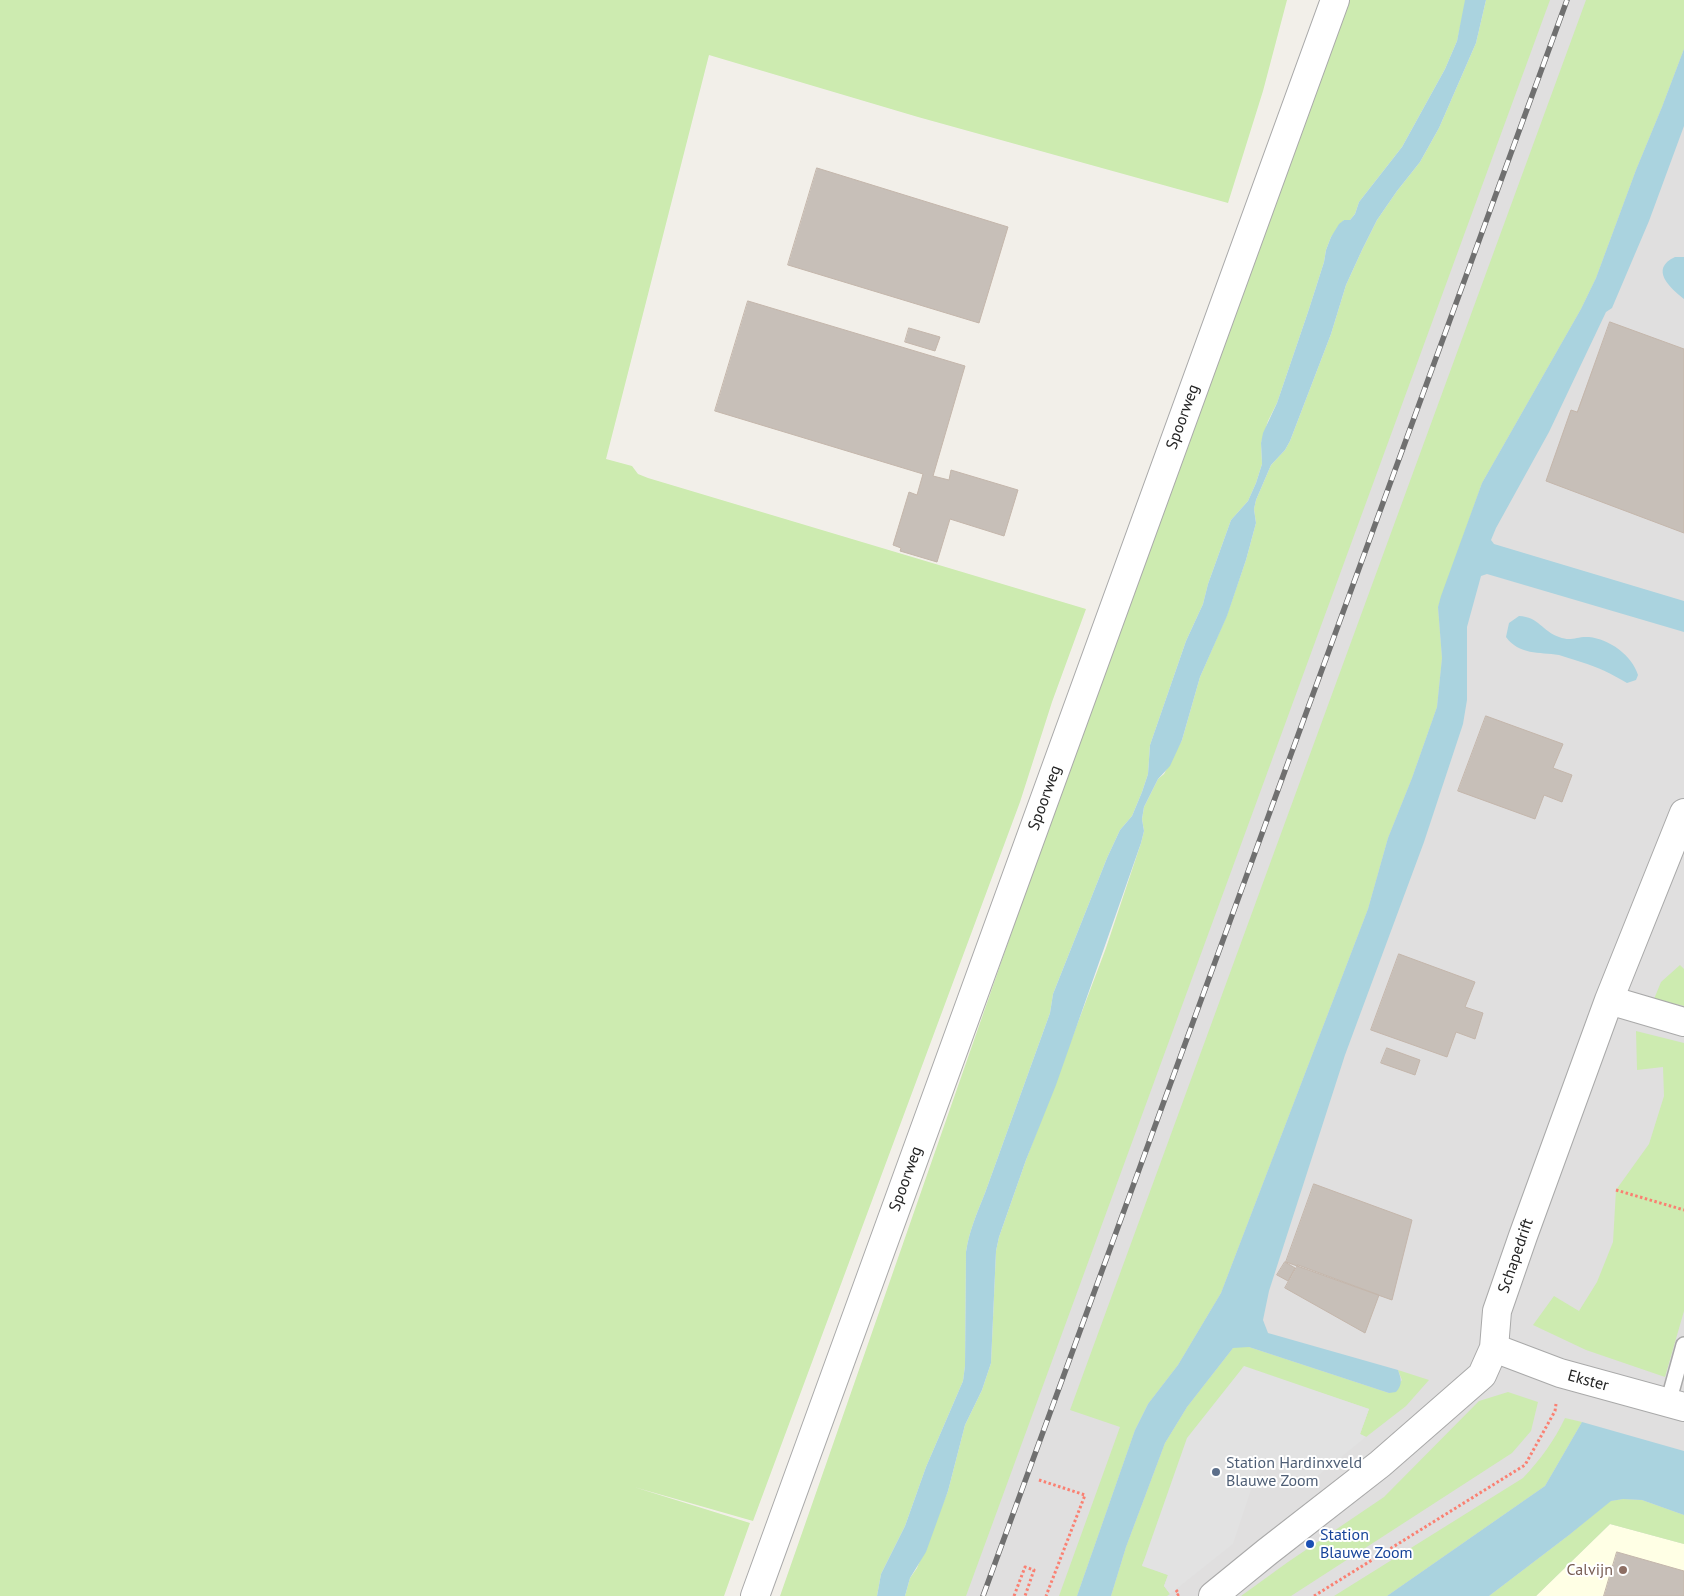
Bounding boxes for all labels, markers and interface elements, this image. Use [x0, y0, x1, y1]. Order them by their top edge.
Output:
street label: Spoorweg [1162, 382, 1204, 452]
street label: Spoorweg [1024, 763, 1066, 833]
street label: Spoorweg [885, 1144, 927, 1214]
street label: Schapedrift [1494, 1216, 1538, 1296]
street label: Ekster [1565, 1366, 1611, 1396]
place label: Station Hardinxveld Blauwe Zoom [1226, 1453, 1362, 1491]
marker: Station Hardinxveld Blauwe Zoom [1210, 1466, 1222, 1478]
place label: Station Blauwe Zoom [1320, 1525, 1413, 1563]
marker: Station Blauwe Zoom [1304, 1538, 1316, 1550]
place label: Calvijn [1567, 1560, 1613, 1580]
marker: Calvijn [1617, 1564, 1629, 1576]

